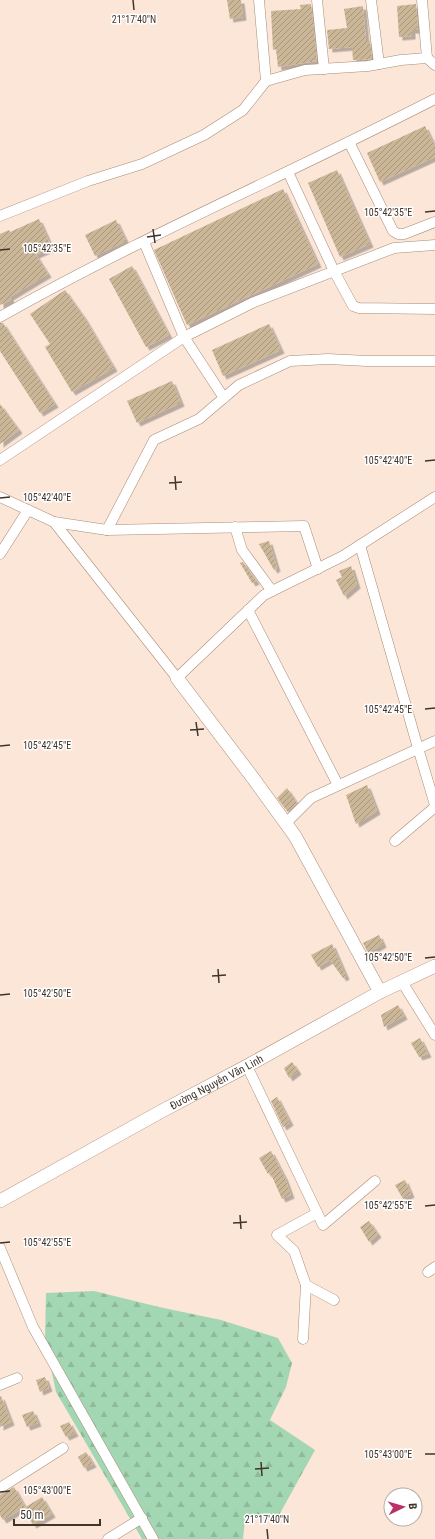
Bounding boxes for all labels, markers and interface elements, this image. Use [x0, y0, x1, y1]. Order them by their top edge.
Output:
text: 21°17'40"N [112, 14, 156, 25]
text: 105°42'35"E [364, 207, 412, 218]
text: 105°42'35"E [23, 243, 71, 254]
text: 105°42'40"E [364, 455, 412, 466]
text: 105°42'40"E [23, 492, 71, 503]
text: 105°42'45"E [364, 704, 412, 715]
text: 105°42'45"E [23, 740, 71, 751]
text: 105°42'50"E [364, 952, 412, 963]
text: 105°42'50"E [23, 988, 71, 999]
street label: Đường Nguyễn Văn Linh [168, 1052, 266, 1113]
text: 105°42'55"E [364, 1200, 412, 1211]
text: 105°42'55"E [23, 1237, 71, 1248]
text: 105°43'00"E [364, 1449, 412, 1460]
text: 105°43'00"E [23, 1485, 71, 1496]
north arrow [383, 1487, 423, 1527]
scale bar [14, 1501, 100, 1527]
text: B [406, 1503, 419, 1510]
text: 50 m [20, 1508, 44, 1522]
text: 21°17'40"N [245, 1514, 289, 1525]

